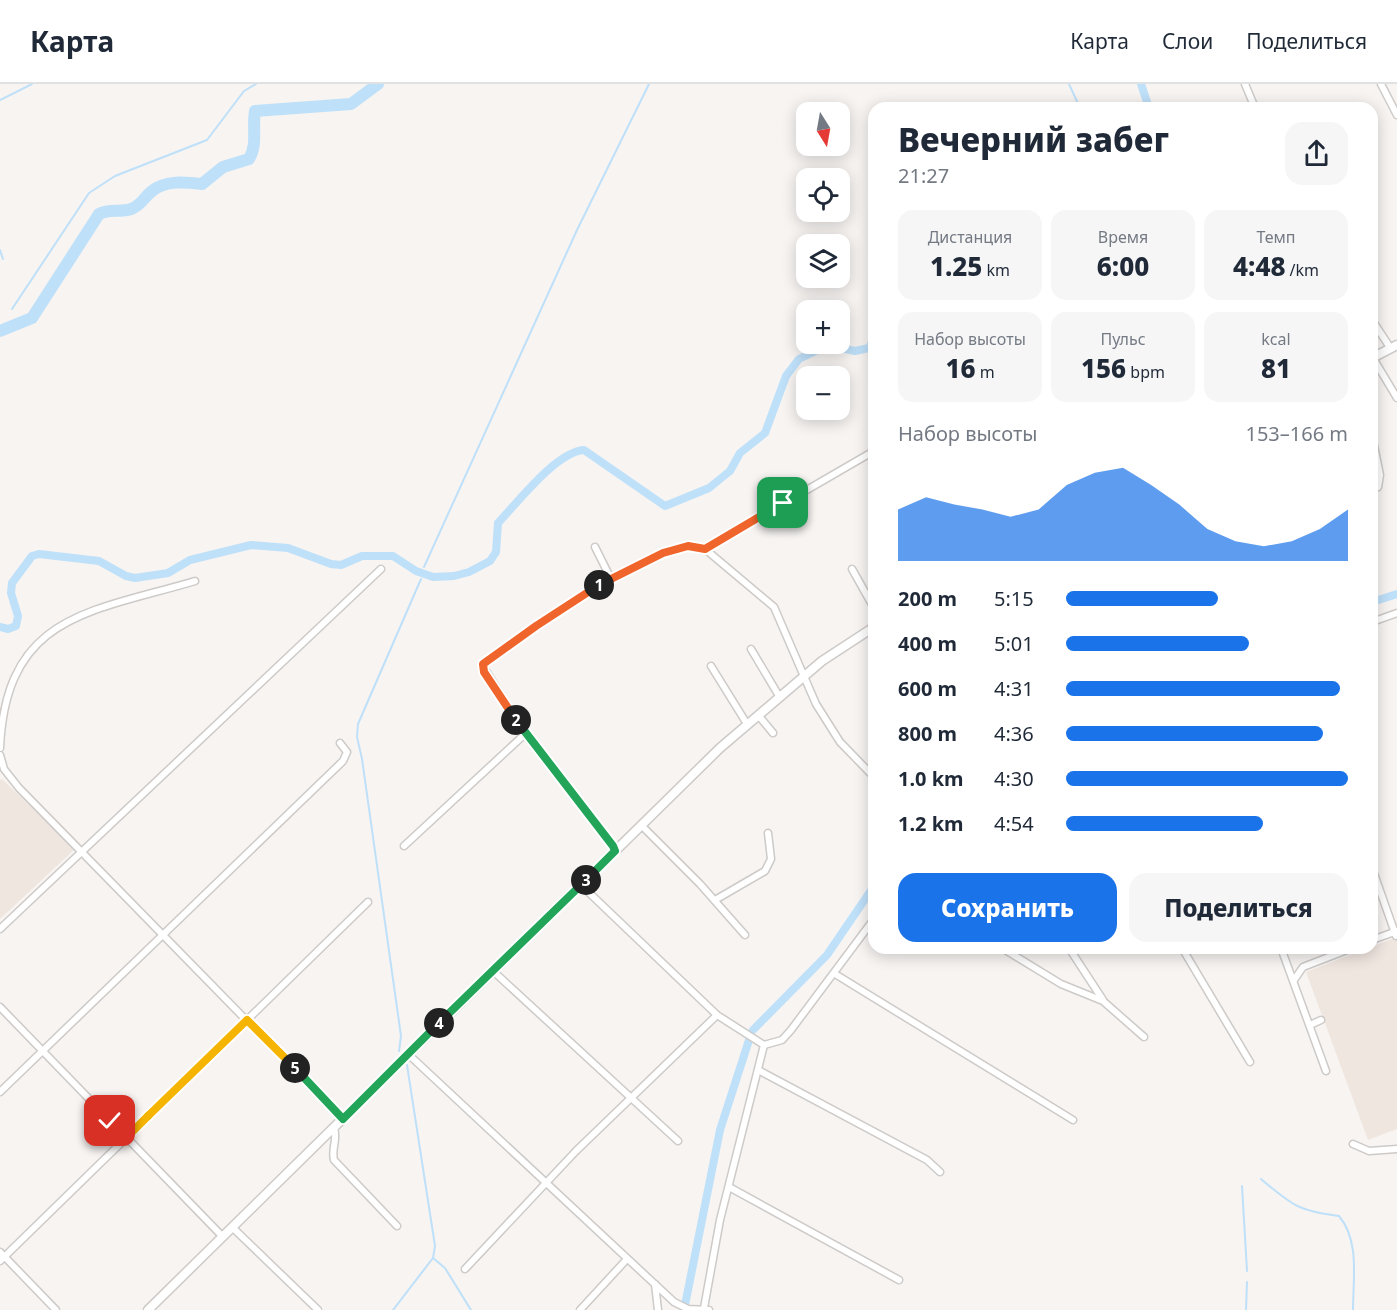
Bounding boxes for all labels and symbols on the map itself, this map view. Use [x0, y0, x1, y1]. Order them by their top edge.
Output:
north arrow [796, 102, 850, 156]
pin [757, 477, 808, 528]
pin: 1 [584, 570, 614, 600]
pin: 2 [501, 705, 531, 735]
pin: 3 [571, 865, 601, 895]
pin: 4 [424, 1008, 454, 1038]
pin: 5 [280, 1053, 310, 1083]
pin [84, 1095, 135, 1146]

